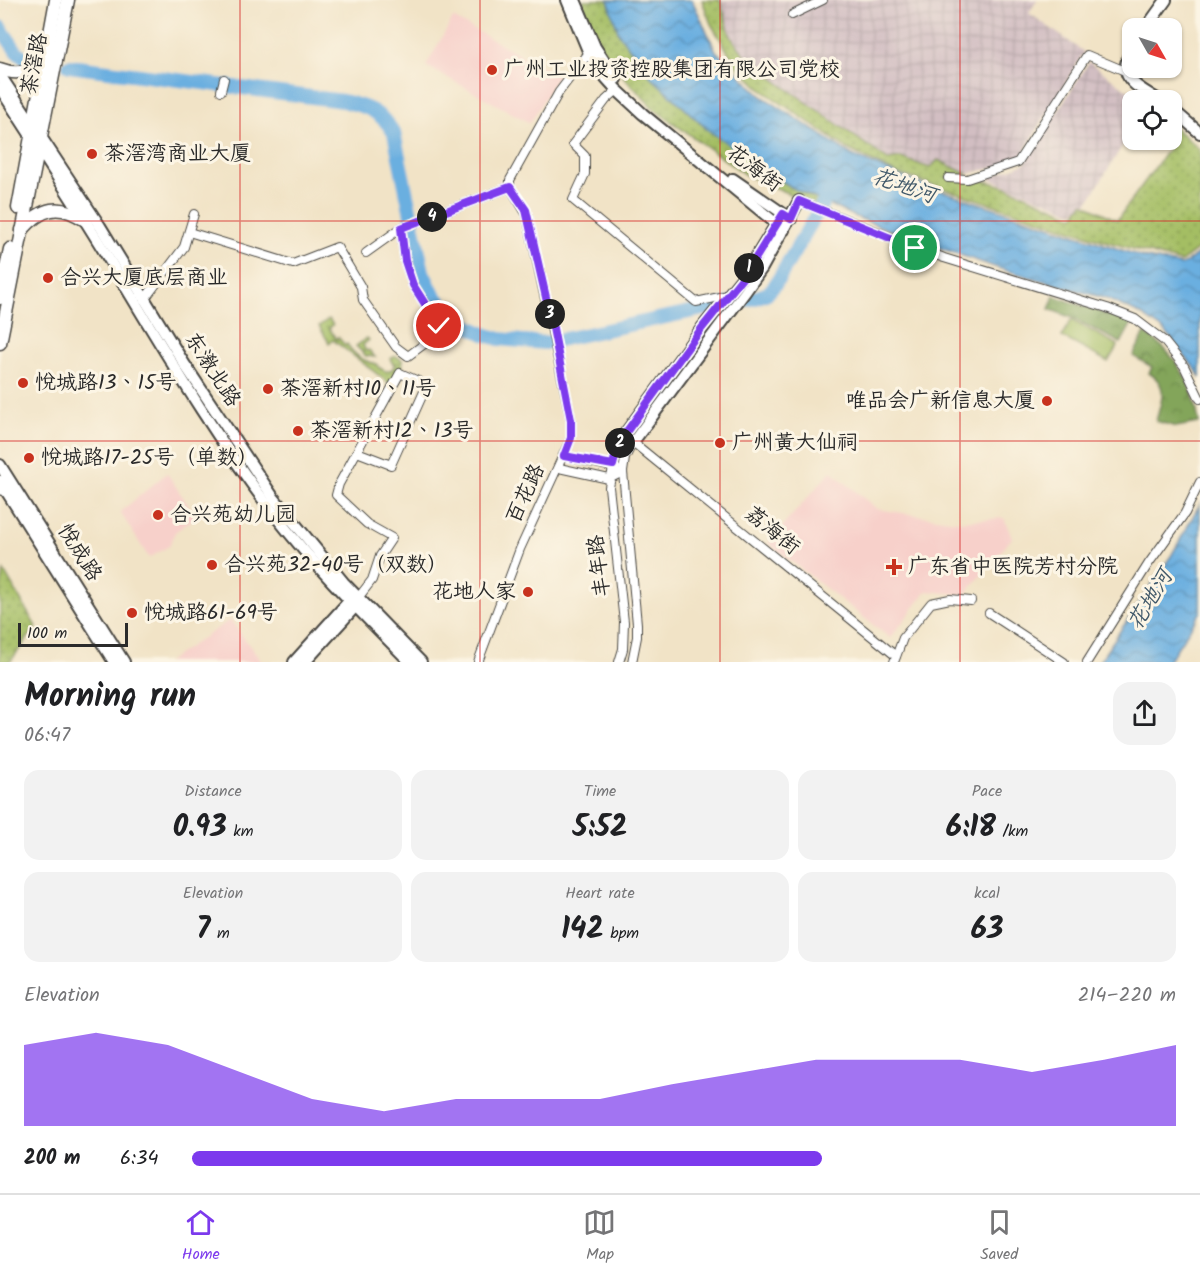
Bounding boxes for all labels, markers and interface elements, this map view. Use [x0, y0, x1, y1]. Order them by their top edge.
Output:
north arrow [1122, 18, 1182, 78]
map controls [1122, 18, 1182, 150]
street label: 茶滘路 [13, 30, 57, 98]
place label: 广州工业投资控股集团有限公司党校 [504, 54, 840, 87]
marker: 广州工业投资控股集团有限公司党校 [485, 63, 499, 77]
button: locate [1122, 90, 1182, 150]
street label: 花海街 [719, 137, 789, 201]
place label: 茶滘湾商业大厦 [104, 138, 251, 171]
marker: 茶滘湾商业大厦 [85, 147, 99, 161]
water label: 花地河 [867, 160, 944, 215]
pin: 4 [417, 202, 447, 232]
text: 4 [428, 204, 436, 229]
pin [889, 222, 940, 273]
icon: arrive [898, 231, 931, 264]
pin: 1 [734, 253, 764, 283]
text: 1 [747, 255, 751, 280]
place label: 合兴大厦底层商业 [60, 262, 228, 295]
marker: 合兴大厦底层商业 [41, 271, 55, 285]
pin: 3 [535, 299, 565, 329]
pin [413, 300, 464, 351]
text: 3 [546, 301, 554, 326]
icon: check [422, 309, 455, 342]
street label: 东漖北路 [175, 326, 249, 414]
place label: 悦城路13、15号 [35, 367, 176, 400]
place label: 茶滘新村10、11号 [280, 373, 436, 406]
marker: 悦城路13、15号 [16, 376, 30, 390]
marker: 茶滘新村10、11号 [261, 382, 275, 396]
place label: 唯品会广新信息大厦 [846, 385, 1035, 418]
marker: 唯品会广新信息大厦 [1040, 394, 1054, 408]
place label: 茶滘新村12、13号 [310, 415, 473, 448]
marker: 茶滘新村12、13号 [291, 424, 305, 438]
place label: 广州黄大仙祠 [732, 427, 858, 460]
pin: 2 [605, 428, 635, 458]
text: 2 [615, 430, 625, 455]
marker: 广州黄大仙祠 [713, 436, 727, 450]
place label: 悦城路17-25号（单数） [41, 442, 258, 475]
marker: 悦城路17-25号（单数） [22, 451, 36, 465]
street label: 百花路 [498, 458, 554, 530]
street label: 荔海街 [737, 498, 807, 564]
place label: 合兴苑幼儿园 [170, 499, 296, 532]
marker: 合兴苑幼儿园 [151, 508, 165, 522]
street label: 悦成路 [48, 518, 110, 588]
street label: 丰年路 [580, 533, 620, 599]
place label: 合兴苑32-40号（双数） [224, 549, 448, 582]
place label: 广东省中医院芳村分院 [908, 551, 1118, 584]
marker: 合兴苑32-40号（双数） [205, 558, 219, 572]
marker: 广东省中医院芳村分院 [885, 558, 903, 576]
water label: 花地河 [1119, 560, 1185, 637]
place label: 花地人家 [432, 576, 516, 609]
marker: 花地人家 [521, 585, 535, 599]
place label: 悦城路61-69号 [144, 597, 278, 630]
marker: 悦城路61-69号 [125, 606, 139, 620]
scale bar [18, 620, 128, 648]
text: 100 m [27, 621, 67, 646]
text: Morning run [24, 671, 196, 724]
button: share [1113, 682, 1176, 745]
text: 06:47 [24, 720, 70, 752]
text: Distance [184, 779, 242, 804]
text: Time [584, 779, 616, 804]
text: Pace [972, 779, 1002, 804]
text: 0.93 [173, 804, 227, 852]
text: 5:52 [572, 804, 628, 852]
text: 6:18 [946, 804, 996, 852]
text: km [227, 819, 253, 844]
text: /km [996, 819, 1028, 844]
text: Elevation [183, 881, 243, 906]
text: Heart rate [565, 881, 635, 906]
text: kcal [974, 881, 1000, 906]
text: 7 [196, 906, 211, 954]
text: 142 [561, 906, 604, 954]
text: 63 [971, 906, 1003, 954]
text: m [211, 921, 230, 946]
text: bpm [604, 921, 639, 946]
text: Elevation [24, 980, 100, 1012]
text: 214–220 m [1078, 980, 1176, 1012]
text: 200 m [24, 1143, 80, 1175]
text: 6:34 [120, 1143, 158, 1175]
tab: Home [182, 1206, 220, 1267]
tab: Map [583, 1206, 616, 1267]
tab: Saved [980, 1206, 1018, 1267]

